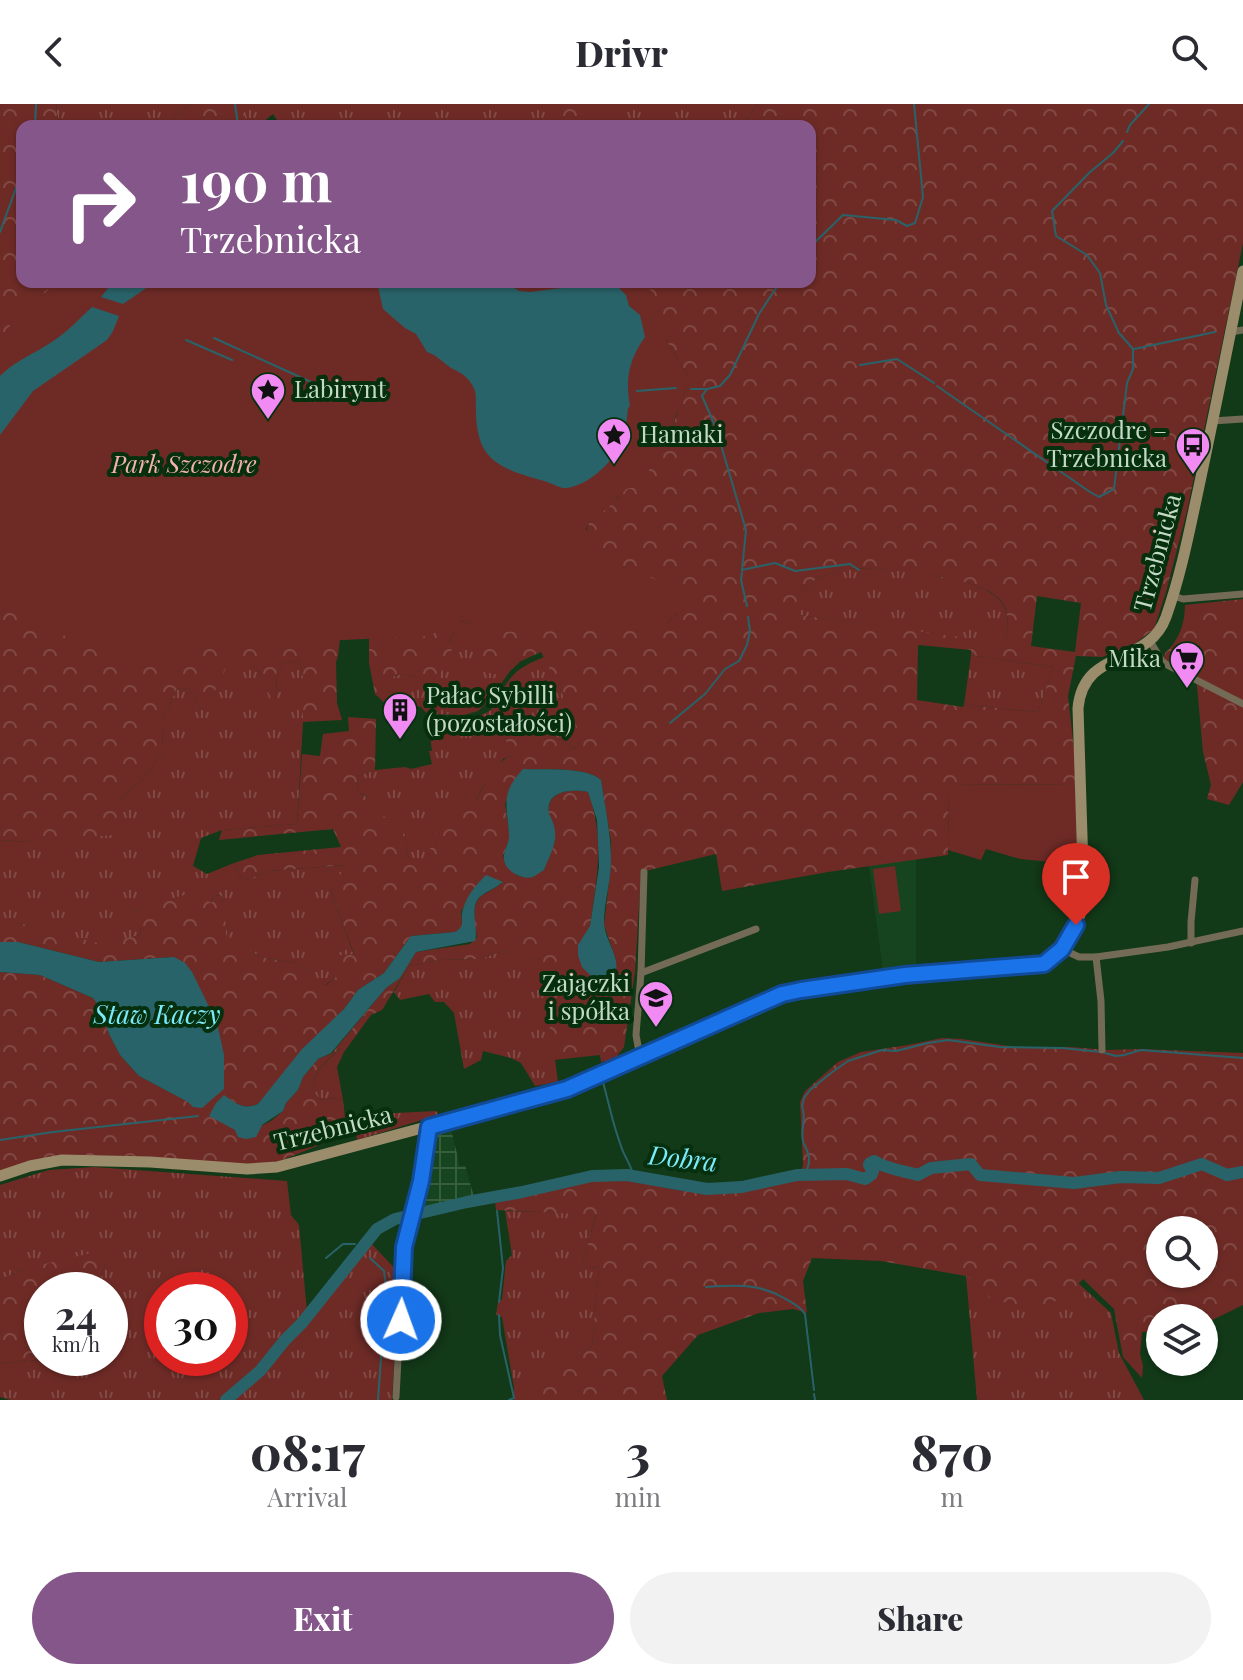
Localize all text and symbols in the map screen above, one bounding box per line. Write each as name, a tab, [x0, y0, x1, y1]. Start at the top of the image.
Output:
text: Drivr	[575, 28, 668, 76]
icon: back	[32, 30, 76, 74]
icon: search	[1167, 30, 1211, 74]
text: 190 m	[180, 142, 332, 217]
icon: right	[48, 152, 152, 256]
text: Trzebnicka	[180, 214, 361, 262]
place icon: Labirynt	[249, 371, 287, 421]
place label: Labirynt	[294, 372, 387, 404]
place label: Szczodre – Trzebnicka	[1046, 413, 1167, 473]
place icon: Hamaki	[595, 416, 633, 466]
place label: Hamaki	[640, 417, 724, 449]
bus stop icon: Szczodre – Trzebnicka	[1174, 426, 1212, 476]
park label: Park Szczodre	[111, 447, 256, 479]
street label: Trzebnicka	[1125, 490, 1187, 615]
supermarket icon: Mika	[1168, 640, 1206, 690]
place label: Mika	[1108, 641, 1161, 673]
place label: Pałac Sybilli (pozostałości)	[426, 678, 572, 738]
building icon: Pałac Sybilli (pozostałości)	[381, 691, 419, 741]
pin	[1042, 843, 1110, 925]
icon: arrive	[1054, 855, 1098, 899]
place label: Zajączki i spółka	[542, 966, 630, 1026]
school or university icon: Zajączki i spółka	[637, 979, 675, 1029]
water label: Staw Kaczy	[92, 996, 221, 1031]
street label: Trzebnicka	[270, 1097, 395, 1157]
water label: Dobra	[646, 1136, 719, 1179]
map controls	[1146, 1216, 1218, 1376]
button: search	[1146, 1216, 1218, 1288]
speed limit sign: 30	[144, 1272, 248, 1376]
position arrow	[359, 1278, 443, 1362]
text: 24	[55, 1287, 97, 1340]
button: layers	[1146, 1304, 1218, 1376]
text: km/h	[52, 1330, 100, 1357]
text: 08:17	[250, 1419, 365, 1483]
text: 3	[626, 1419, 650, 1483]
text: 870	[911, 1419, 993, 1483]
text: Arrival	[267, 1479, 347, 1514]
text: min	[615, 1479, 661, 1514]
text: m	[940, 1479, 964, 1514]
button: Exit	[32, 1572, 614, 1664]
button: Share	[630, 1572, 1211, 1664]

